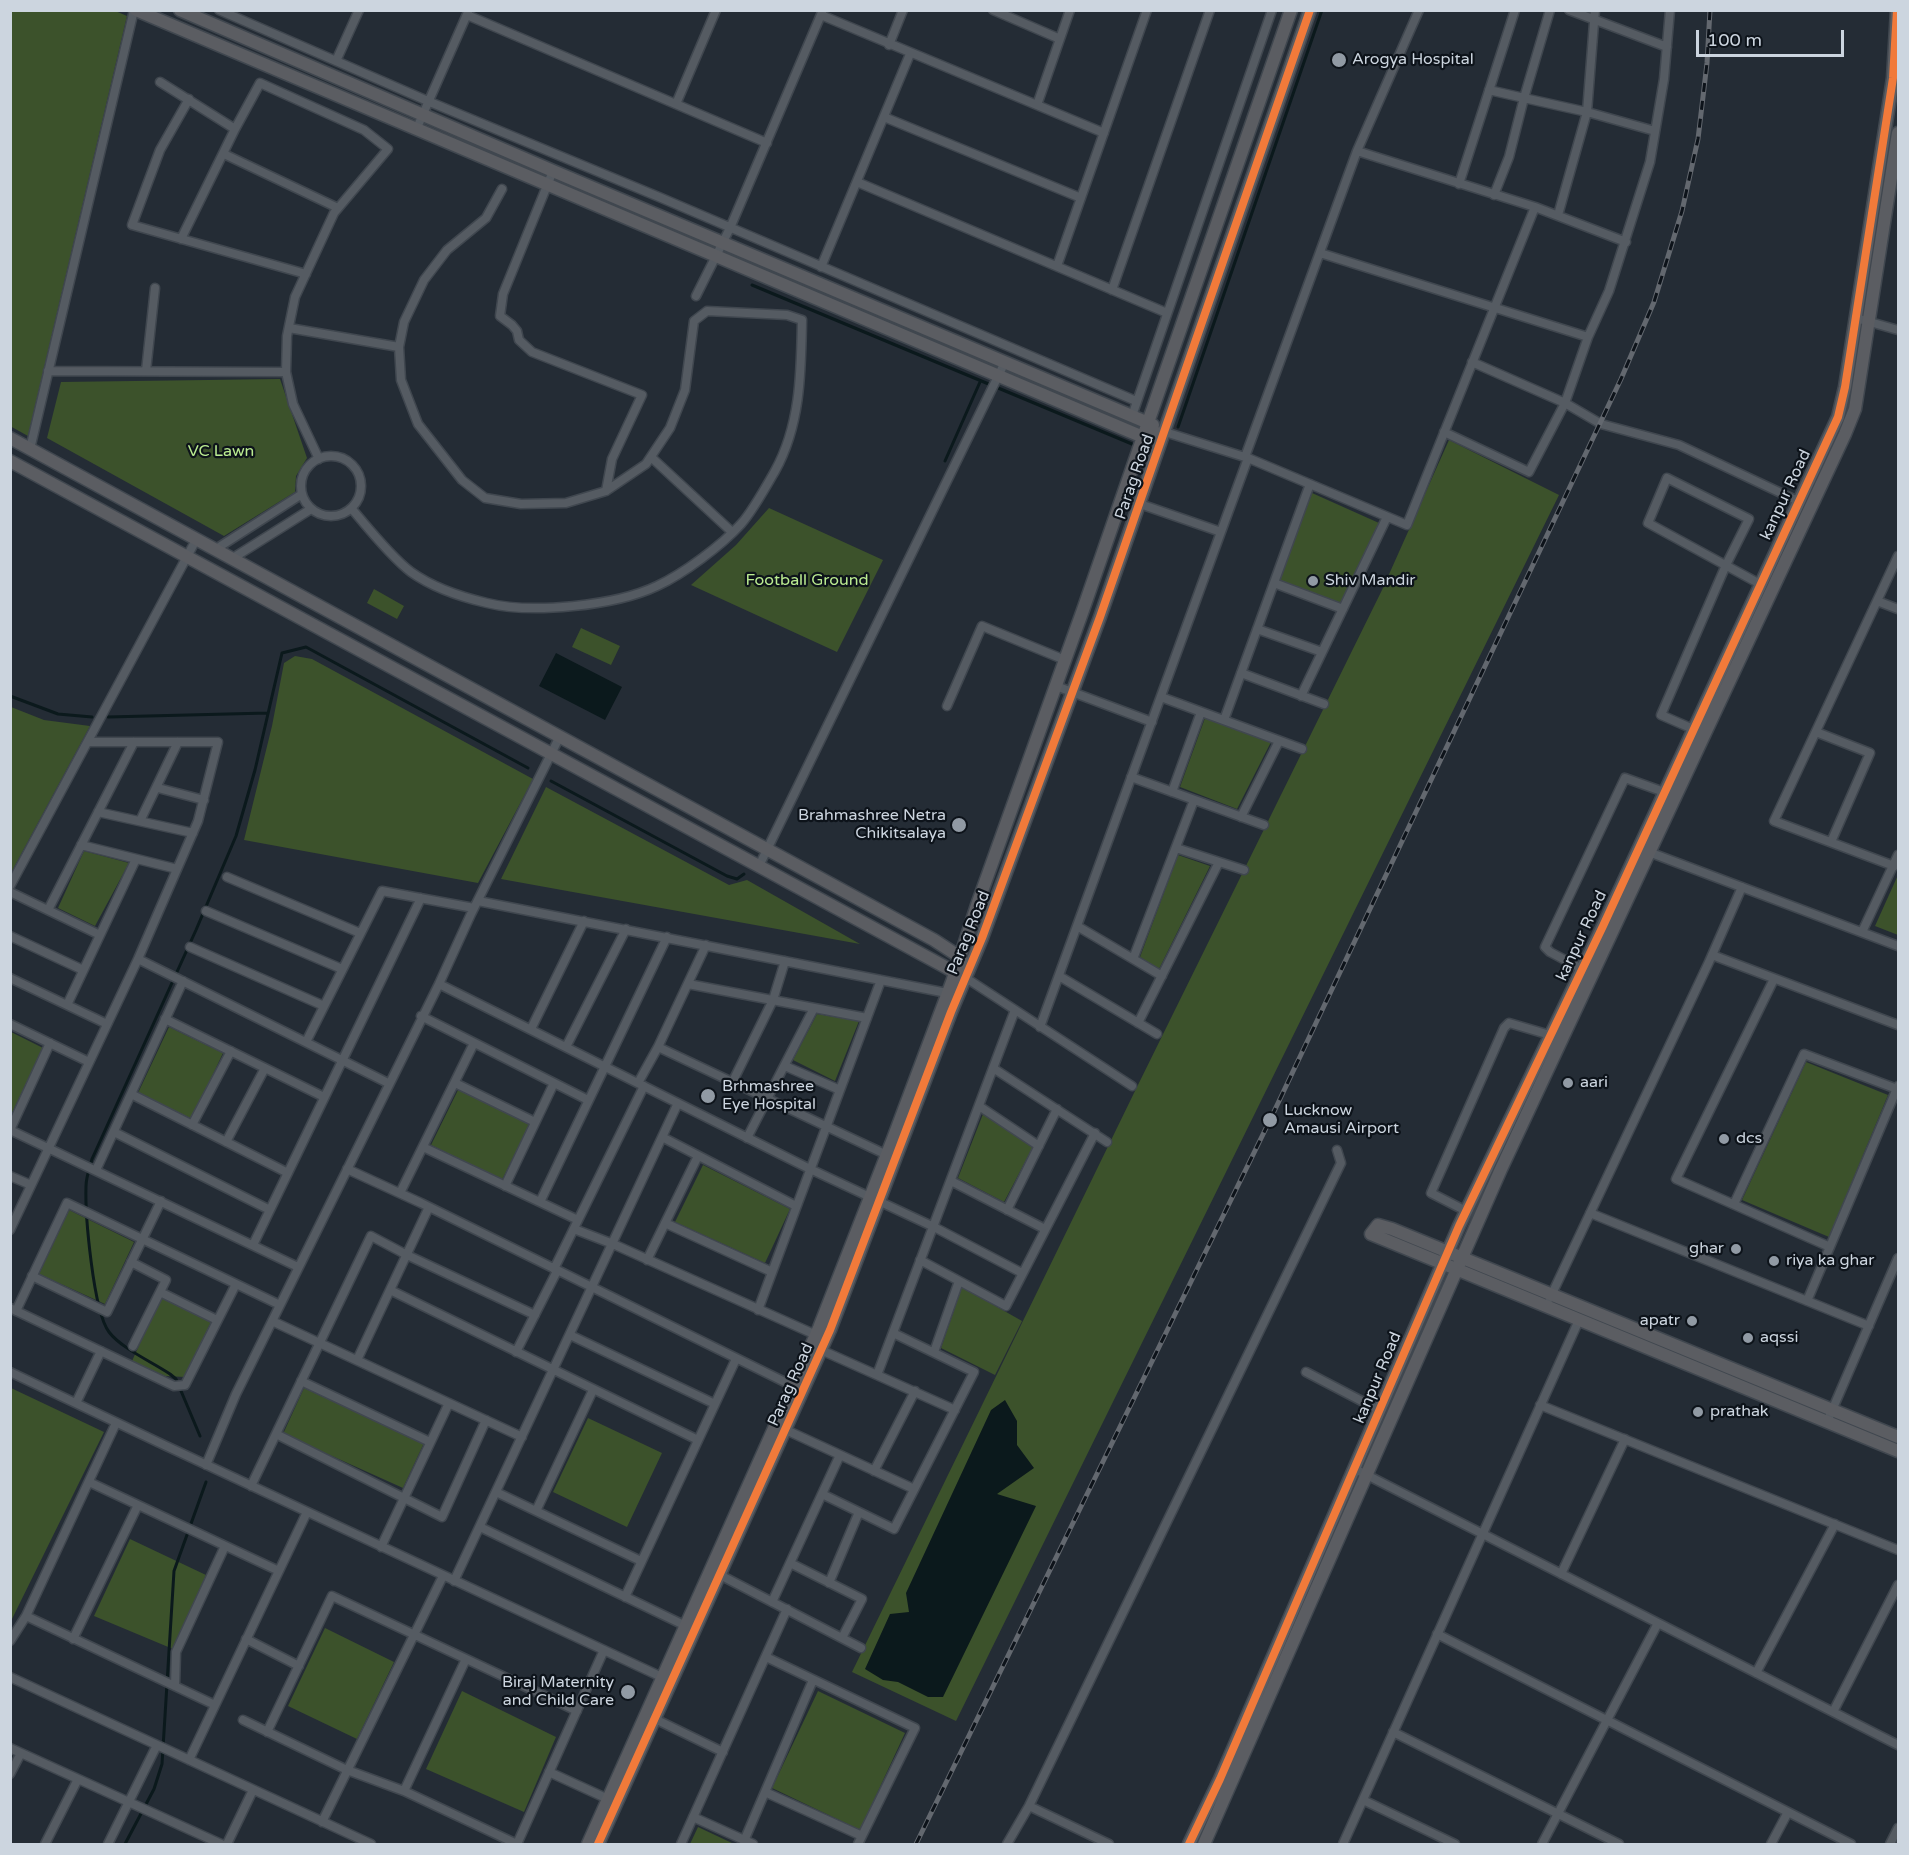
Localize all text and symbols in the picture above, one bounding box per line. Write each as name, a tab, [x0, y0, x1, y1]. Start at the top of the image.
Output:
scale bar	[1699, 18, 1848, 56]
text: 100 m	[1707, 29, 1762, 51]
place label: Arogya Hospital	[1352, 50, 1474, 70]
marker: Arogya Hospital	[1330, 51, 1348, 69]
street label: Parag Road	[1111, 432, 1159, 522]
park label: VC Lawn	[188, 442, 254, 462]
street label: kanpur Road	[1757, 447, 1815, 543]
park label: Football Ground	[745, 571, 869, 591]
place label: Shiv Mandir	[1325, 571, 1415, 591]
marker: Shiv Mandir	[1306, 574, 1320, 588]
place label: Brahmashree Netra Chikitsalaya	[798, 806, 946, 844]
marker: Brahmashree Netra Chikitsalaya	[950, 816, 968, 834]
street label: Parag Road	[943, 888, 995, 978]
street label: kanpur Road	[1553, 888, 1611, 984]
place label: aari	[1580, 1073, 1608, 1093]
marker: aari	[1561, 1076, 1575, 1090]
place label: Brhmashree Eye Hospital	[722, 1077, 816, 1115]
marker: Brhmashree Eye Hospital	[699, 1087, 717, 1105]
place label: Lucknow Amausi Airport	[1284, 1101, 1399, 1139]
marker: Lucknow Amausi Airport	[1261, 1111, 1279, 1129]
place label: dcs	[1736, 1129, 1762, 1149]
marker: dcs	[1717, 1132, 1731, 1146]
place label: ghar	[1689, 1239, 1724, 1259]
marker: ghar	[1729, 1242, 1743, 1256]
place label: riya ka ghar	[1786, 1251, 1874, 1271]
marker: riya ka ghar	[1767, 1254, 1781, 1268]
place label: apatr	[1640, 1311, 1680, 1331]
marker: apatr	[1685, 1314, 1699, 1328]
place label: aqssi	[1760, 1328, 1798, 1348]
street label: kanpur Road	[1350, 1329, 1406, 1427]
marker: aqssi	[1741, 1331, 1755, 1345]
street label: Parag Road	[764, 1340, 818, 1430]
place label: prathak	[1710, 1402, 1769, 1422]
marker: prathak	[1691, 1405, 1705, 1419]
place label: Biraj Maternity and Child Care	[502, 1673, 614, 1711]
marker: Biraj Maternity and Child Care	[619, 1683, 637, 1701]

